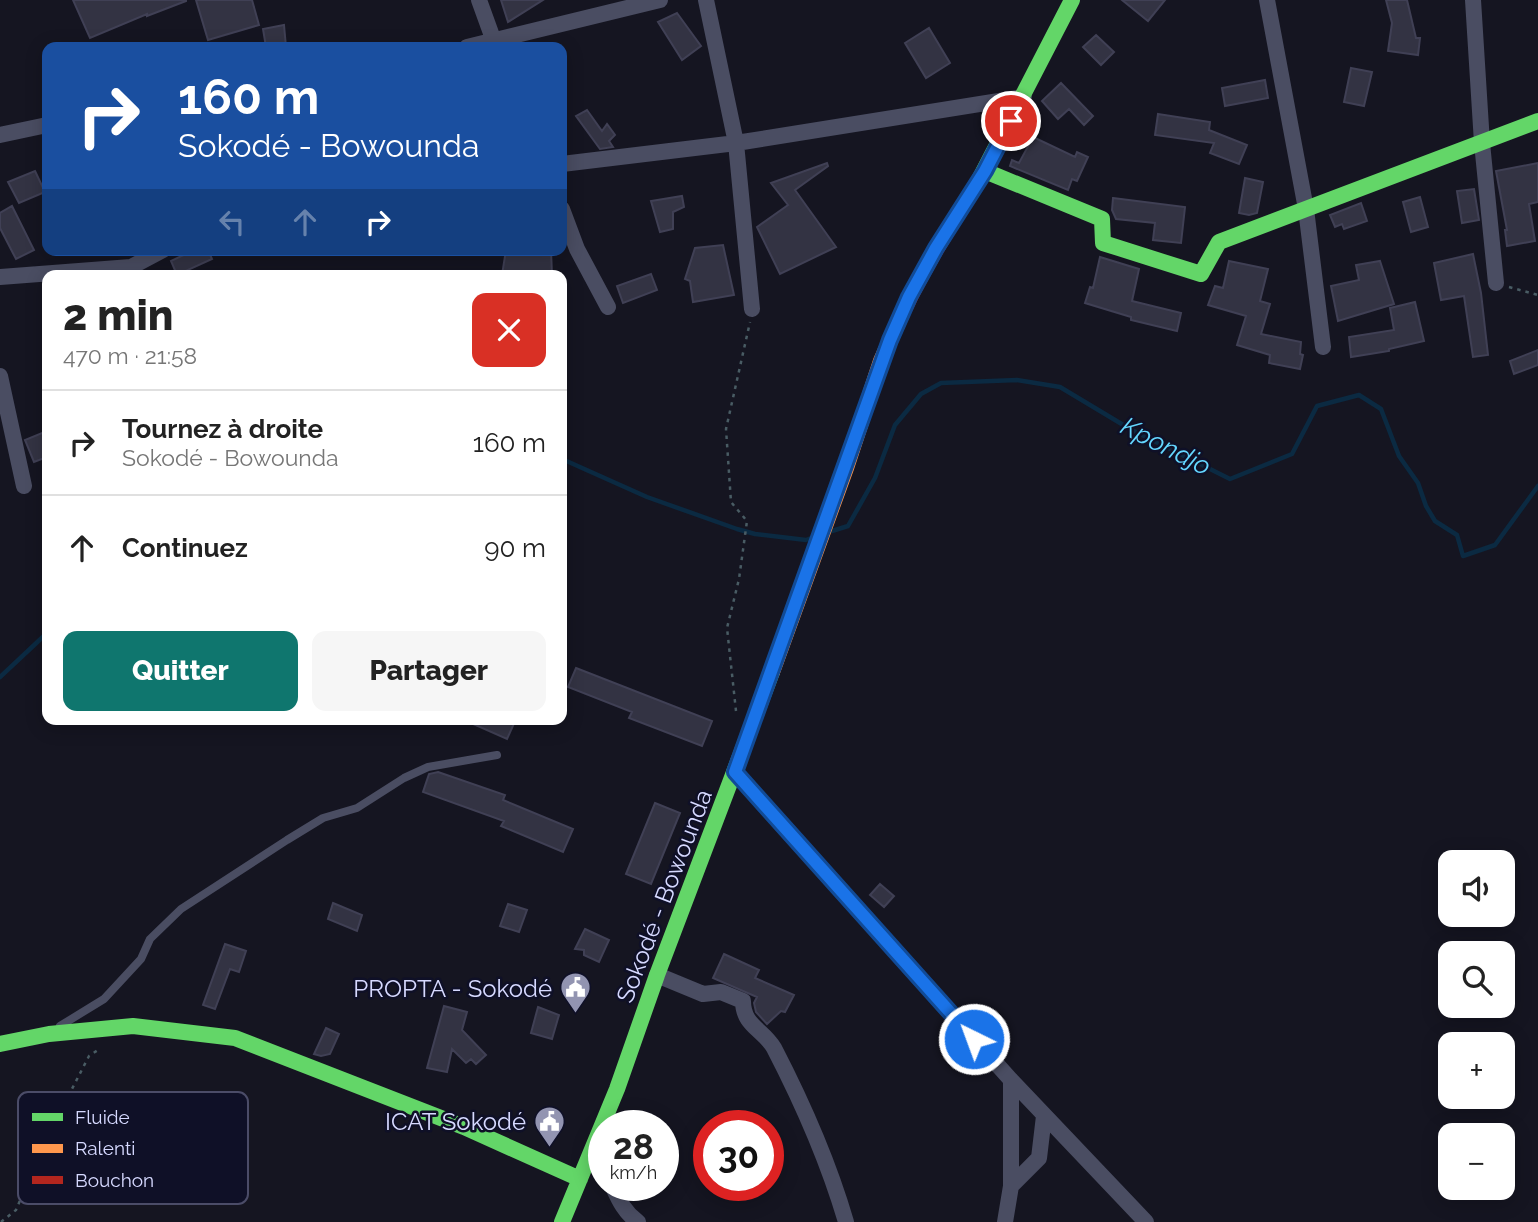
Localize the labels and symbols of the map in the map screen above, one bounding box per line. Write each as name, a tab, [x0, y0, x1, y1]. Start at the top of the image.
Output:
pin	[981, 91, 1041, 151]
water label: Kpondjo	[1116, 411, 1216, 481]
street label: Sokodé - Bowounda	[610, 785, 718, 1007]
public building icon: PROPTA - Sokodé	[558, 971, 592, 1015]
place label: PROPTA - Sokodé	[353, 974, 552, 1003]
position arrow	[937, 1002, 1011, 1076]
legend	[18, 1092, 248, 1204]
public building icon: ICAT Sokodé	[532, 1104, 566, 1148]
text: Fluide	[75, 1106, 130, 1128]
place label: ICAT Sokodé	[385, 1107, 526, 1136]
speed limit sign: 30	[693, 1110, 784, 1201]
text: Ralenti	[75, 1137, 135, 1159]
text: Bouchon	[75, 1169, 154, 1191]

